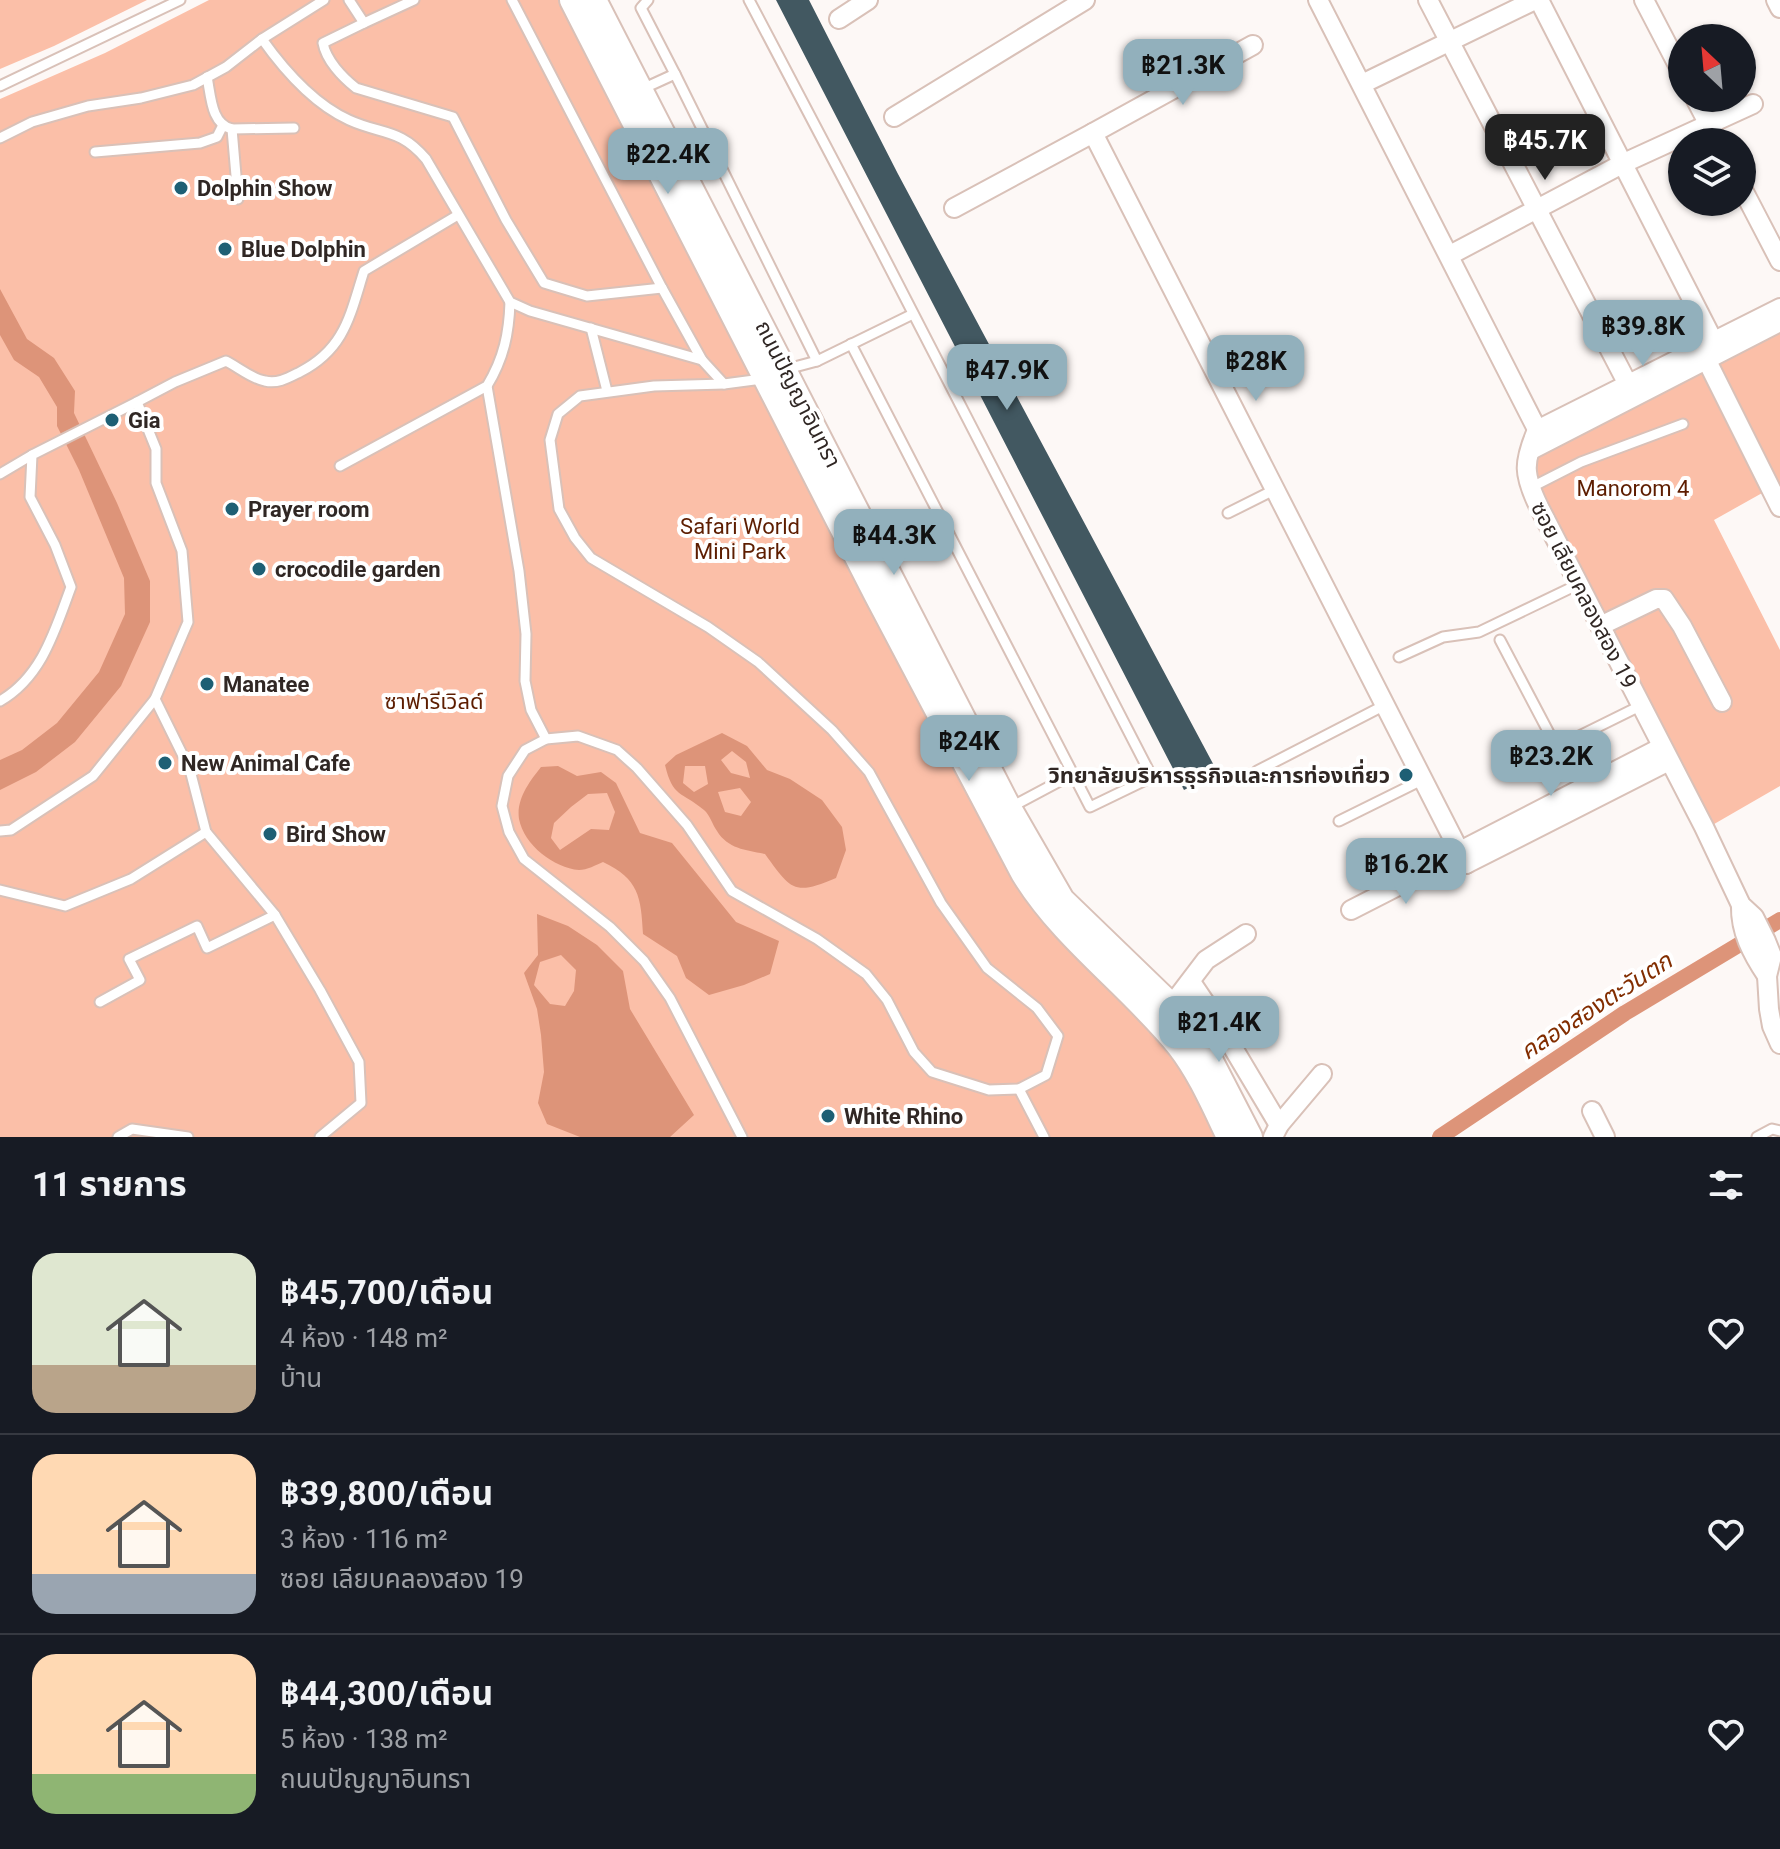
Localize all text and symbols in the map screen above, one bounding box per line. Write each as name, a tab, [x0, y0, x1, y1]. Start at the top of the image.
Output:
north arrow	[1668, 24, 1756, 112]
map controls	[1668, 24, 1756, 216]
pin: ฿21.3K	[1118, 39, 1248, 107]
text: ฿21.3K	[1141, 50, 1225, 80]
pin: ฿45.7K	[1480, 114, 1610, 182]
text: ฿45.7K	[1503, 125, 1587, 155]
pin: ฿22.4K	[603, 128, 733, 196]
button: layers	[1668, 128, 1756, 216]
text: ฿22.4K	[626, 139, 710, 169]
place label: Dolphin Show	[197, 176, 332, 201]
marker: Dolphin Show	[172, 179, 190, 197]
place label: Blue Dolphin	[241, 237, 366, 262]
marker: Blue Dolphin	[216, 240, 234, 258]
pin: ฿39.8K	[1578, 300, 1708, 368]
text: ฿39.8K	[1601, 311, 1685, 341]
street label: ถนนปัญญาอินทรา	[750, 316, 846, 472]
pin: ฿28K	[1209, 335, 1303, 403]
pin: ฿47.9K	[942, 344, 1072, 412]
text: ฿28K	[1225, 346, 1287, 376]
text: ฿47.9K	[965, 355, 1049, 385]
place label: Gia	[128, 408, 161, 433]
marker: Gia	[103, 411, 121, 429]
park label: Manorom 4	[1577, 476, 1689, 501]
place label: Prayer room	[248, 497, 369, 522]
street label: ซอย เลียบคลองสอง 19	[1526, 497, 1642, 693]
marker: Prayer room	[223, 500, 241, 518]
pin: ฿44.3K	[829, 509, 959, 577]
park label: Safari World Mini Park	[680, 514, 800, 564]
text: ฿44.3K	[852, 520, 936, 550]
place label: crocodile garden	[275, 557, 441, 582]
marker: crocodile garden	[250, 560, 268, 578]
place label: Manatee	[223, 672, 309, 697]
marker: Manatee	[198, 675, 216, 693]
park label: ซาฟารีเวิลด์	[384, 689, 484, 714]
pin: ฿24K	[922, 715, 1016, 783]
text: ฿24K	[938, 726, 1000, 756]
pin: ฿23.2K	[1486, 730, 1616, 798]
text: ฿23.2K	[1509, 741, 1593, 771]
place label: New Animal Cafe	[181, 751, 351, 776]
marker: New Animal Cafe	[156, 754, 174, 772]
place label: วิทยาลัยบริหารธุรกิจและการท่องเที่ยว	[1048, 759, 1390, 789]
marker: วิทยาลัยบริหารธุรกิจและการท่องเที่ยว	[1397, 766, 1415, 784]
place label: Bird Show	[286, 822, 386, 847]
marker: Bird Show	[261, 825, 279, 843]
pin: ฿16.2K	[1341, 838, 1471, 906]
text: ฿16.2K	[1364, 849, 1448, 879]
water label: คลองสองตะวันตก	[1515, 946, 1678, 1065]
pin: ฿21.4K	[1154, 996, 1284, 1064]
text: ฿21.4K	[1177, 1007, 1261, 1037]
place label: White Rhino	[844, 1104, 963, 1129]
marker: White Rhino	[819, 1107, 837, 1125]
icon: filters	[1704, 1163, 1748, 1207]
text: 11 รายการ	[32, 1164, 187, 1204]
text: ฿45,700/เดือน	[280, 1272, 493, 1312]
icon: home	[96, 1285, 192, 1381]
icon: heart	[1704, 1311, 1748, 1355]
text: 4 ห้อง · 148 m²	[280, 1323, 448, 1353]
text: บ้าน	[280, 1363, 322, 1393]
text: ฿39,800/เดือน	[280, 1473, 493, 1513]
icon: home	[96, 1486, 192, 1582]
icon: heart	[1704, 1512, 1748, 1556]
text: 3 ห้อง · 116 m²	[280, 1524, 448, 1554]
text: ซอย เลียบคลองสอง 19	[280, 1564, 524, 1594]
text: ฿44,300/เดือน	[280, 1673, 493, 1713]
icon: home	[96, 1686, 192, 1782]
icon: heart	[1704, 1712, 1748, 1756]
text: 5 ห้อง · 138 m²	[280, 1724, 448, 1754]
text: ถนนปัญญาอินทรา	[280, 1764, 471, 1794]

